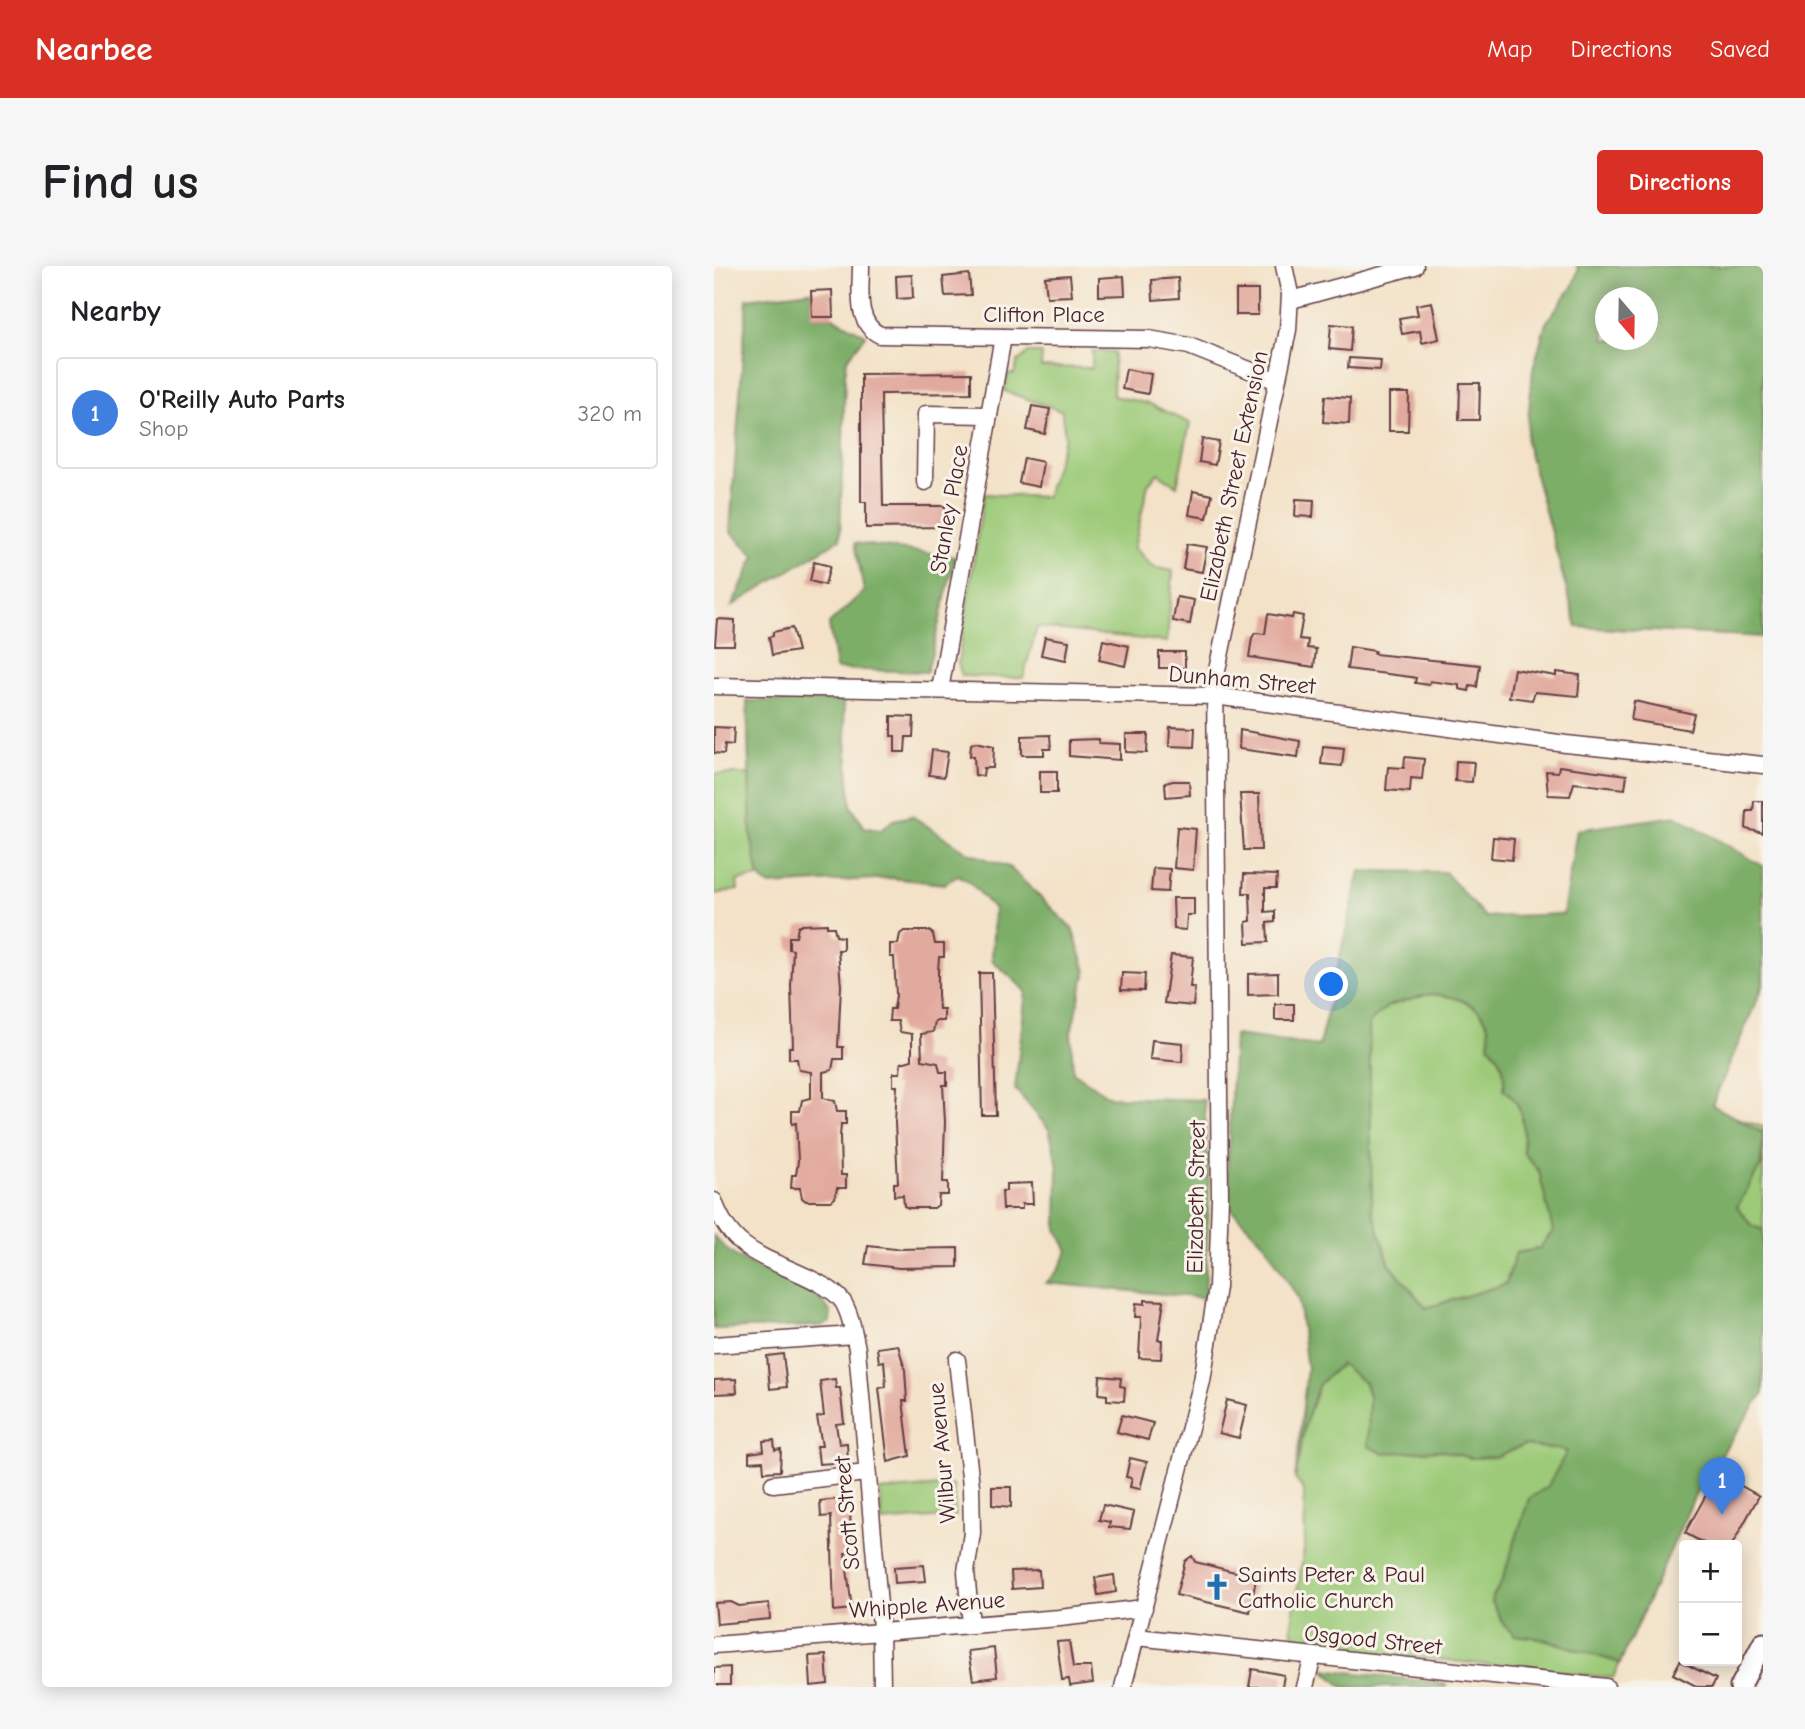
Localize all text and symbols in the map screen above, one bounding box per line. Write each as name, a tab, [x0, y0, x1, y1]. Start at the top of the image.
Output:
text: Nearbee	[35, 30, 153, 68]
text: Map	[1487, 35, 1533, 63]
text: Directions	[1571, 35, 1672, 63]
text: Saved	[1710, 35, 1770, 63]
button: Directions	[1597, 150, 1763, 214]
text: Find us	[42, 154, 198, 210]
north arrow	[1595, 287, 1658, 350]
text: Nearby	[70, 294, 161, 329]
street label: Clifton Place	[983, 301, 1105, 328]
street label: Elizabeth Street Extension	[1194, 348, 1274, 604]
text: O'Reilly Auto Parts	[139, 385, 345, 415]
text: 1	[90, 400, 100, 427]
text: 320 m	[578, 400, 642, 427]
text: Shop	[139, 415, 188, 442]
street label: Stanley Place	[924, 443, 974, 575]
street label: Dunham Street	[1167, 660, 1318, 700]
your location	[1314, 967, 1348, 1001]
street label: Elizabeth Street	[1181, 1119, 1211, 1274]
street label: Wilbur Avenue	[922, 1382, 962, 1524]
street label: Scott Street	[828, 1454, 865, 1571]
pin: 1	[1699, 1457, 1745, 1515]
map controls	[1679, 1540, 1742, 1666]
button: +	[1679, 1540, 1742, 1603]
place label: Saints Peter & Paul Catholic Church	[1238, 1561, 1425, 1614]
church icon: Saints Peter & Paul Catholic Church	[1202, 1572, 1232, 1602]
street label: Whipple Avenue	[848, 1586, 1006, 1624]
button: −	[1679, 1603, 1742, 1666]
street label: Osgood Street	[1303, 1619, 1445, 1661]

